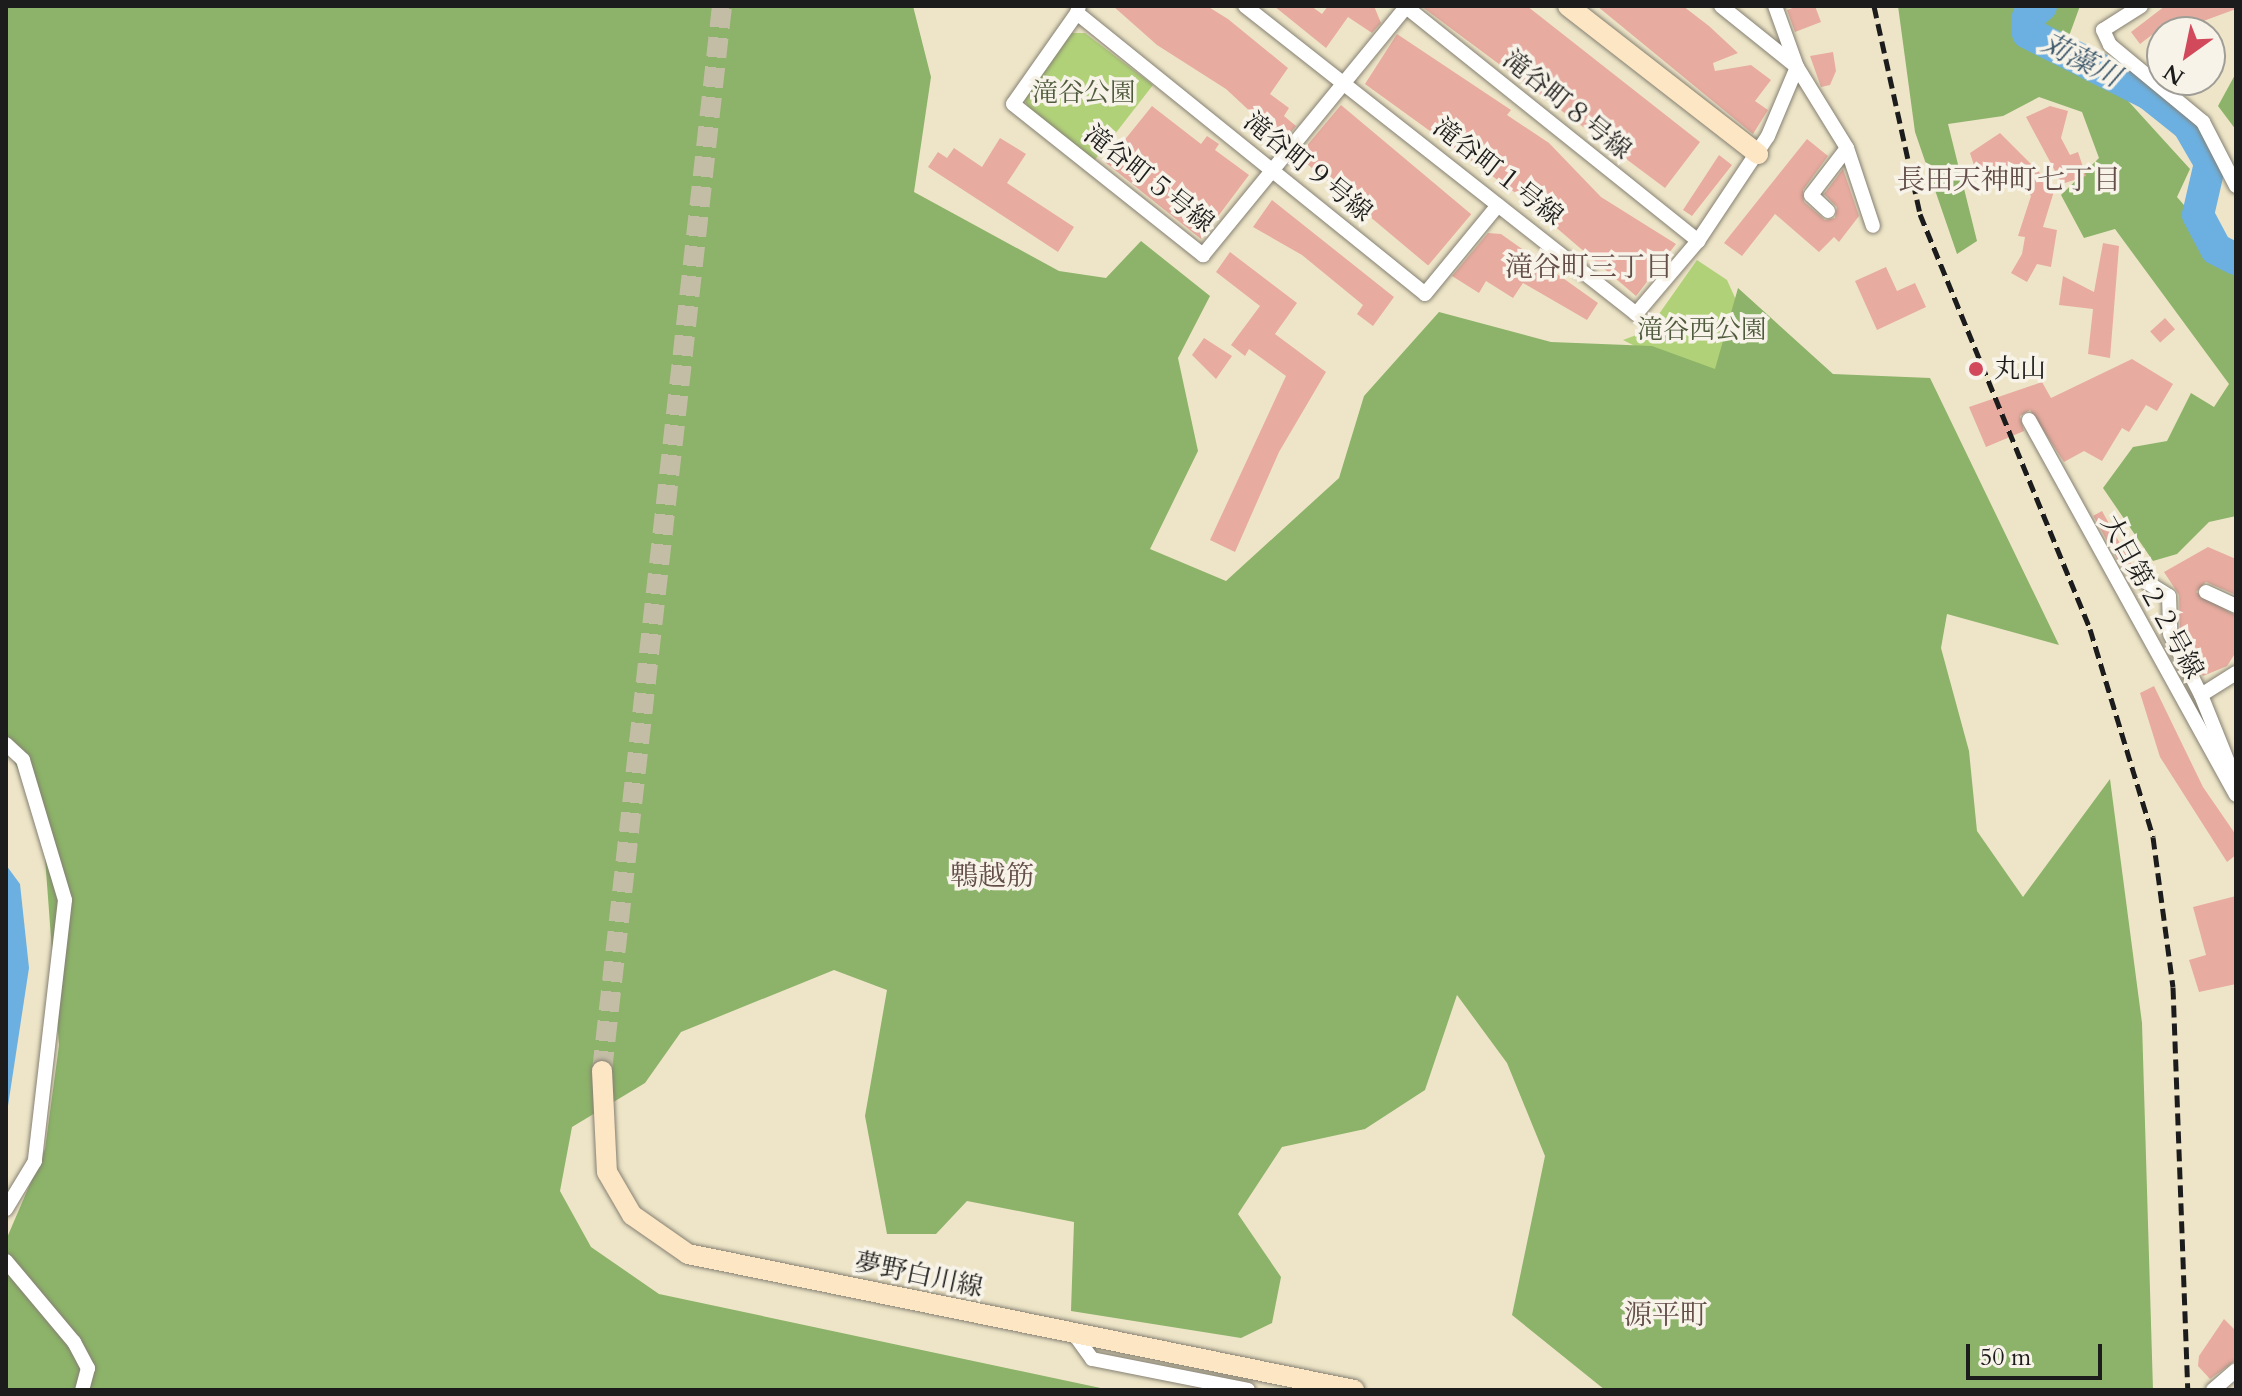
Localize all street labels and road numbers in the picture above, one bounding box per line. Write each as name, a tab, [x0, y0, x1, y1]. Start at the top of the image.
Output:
street label: 滝谷町８号線	[1497, 44, 1637, 166]
street label: 滝谷町９号線	[1238, 106, 1378, 228]
street label: 滝谷町１号線	[1427, 112, 1569, 232]
street label: 滝谷町５号線	[1078, 119, 1220, 239]
street label: 大日第２２号線	[2094, 510, 2210, 684]
street label: 夢野白川線	[852, 1246, 986, 1304]

